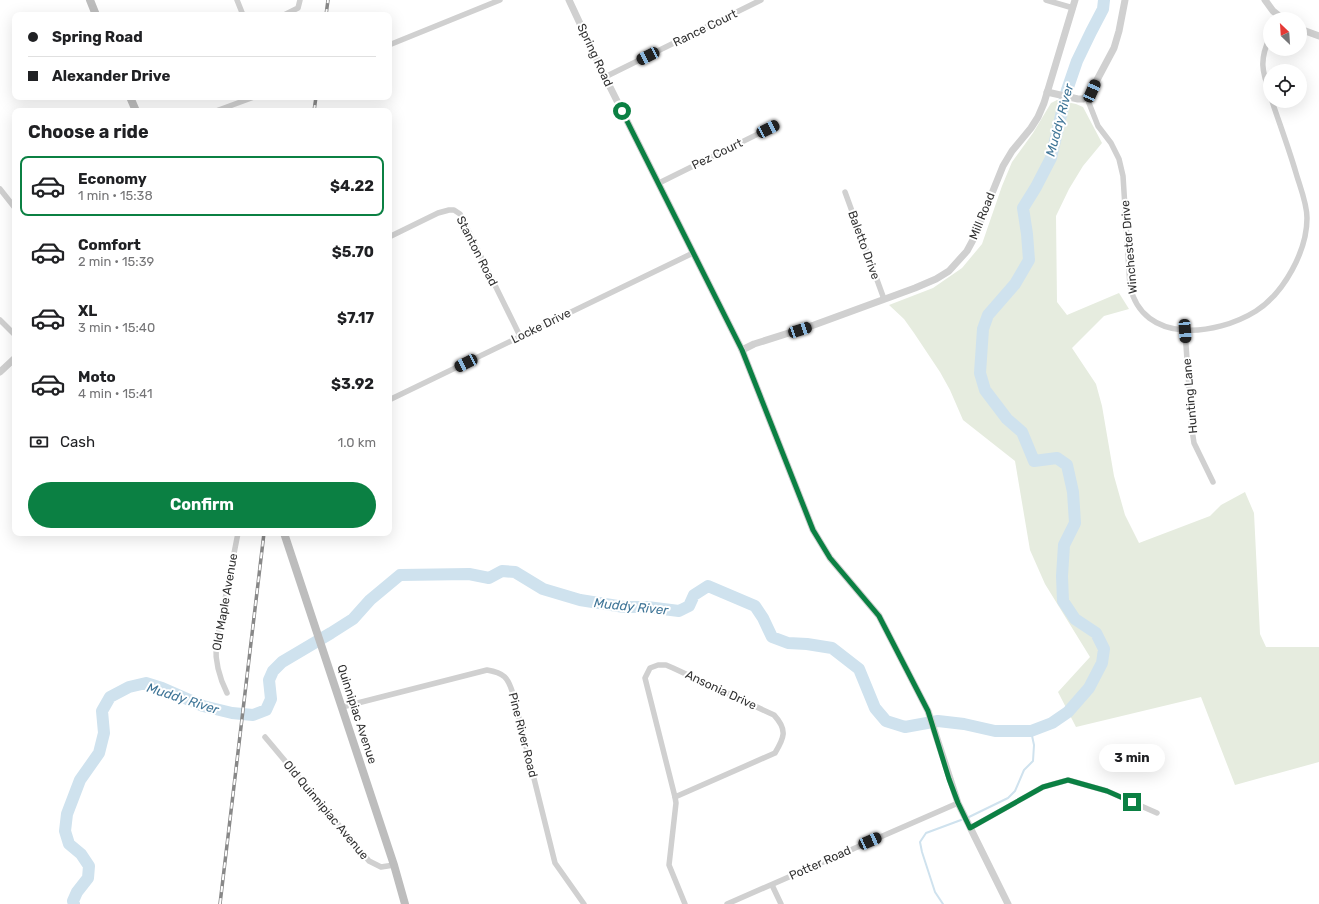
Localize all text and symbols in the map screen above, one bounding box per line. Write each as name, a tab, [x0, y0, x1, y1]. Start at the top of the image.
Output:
street label: Rance Court	[671, 6, 740, 50]
north arrow	[1263, 12, 1307, 56]
map controls	[1263, 12, 1307, 108]
street label: Spring Road	[574, 21, 616, 89]
text: Spring Road	[52, 28, 143, 46]
car	[635, 45, 661, 67]
button: locate	[1263, 64, 1307, 108]
text: Alexander Drive	[52, 67, 170, 85]
car	[1082, 78, 1102, 104]
water label: Muddy River	[1043, 81, 1077, 158]
route start	[613, 102, 631, 120]
car	[755, 118, 781, 140]
text: Choose a ride	[28, 121, 149, 143]
street label: Pez Court	[689, 136, 745, 172]
icon: car	[30, 168, 66, 204]
text: Economy	[78, 170, 147, 188]
text: $4.22	[330, 177, 374, 195]
text: 1 min · 15:38	[78, 188, 153, 203]
street label: Mill Road	[966, 190, 998, 242]
street label: Winchester Drive	[1118, 199, 1140, 294]
street label: Baletto Drive	[845, 209, 883, 282]
street label: Stanton Road	[453, 214, 501, 288]
icon: car	[30, 234, 66, 270]
text: Comfort	[78, 236, 141, 254]
text: $5.70	[332, 243, 374, 261]
text: 2 min · 15:39	[78, 254, 154, 269]
icon: car	[30, 300, 66, 336]
text: XL	[78, 302, 97, 320]
street label: Locke Drive	[509, 305, 573, 346]
text: $7.17	[337, 309, 374, 327]
car	[1178, 319, 1192, 343]
text: 3 min · 15:40	[78, 320, 155, 335]
car	[787, 321, 813, 339]
car	[453, 352, 479, 374]
street label: Hunting Lane	[1180, 358, 1200, 434]
icon: car	[30, 366, 66, 402]
text: Moto	[78, 368, 116, 386]
text: $3.92	[331, 375, 374, 393]
text: 4 min · 15:41	[78, 386, 153, 401]
icon: cash	[28, 431, 50, 453]
text: Cash	[60, 433, 95, 451]
text: 1.0 km	[338, 435, 376, 450]
button: Confirm	[28, 482, 376, 528]
street label: Old Maple Avenue	[210, 552, 241, 652]
water label: Muddy River	[593, 595, 670, 618]
street label: Quinnipiac Avenue	[334, 663, 380, 766]
street label: Ansonia Drive	[683, 667, 759, 713]
water label: Muddy River	[145, 680, 222, 717]
street label: Pine River Road	[506, 691, 540, 779]
callout: 3 min	[1099, 744, 1165, 772]
text: 3 min	[1114, 750, 1150, 765]
street label: Old Quinnipiac Avenue	[281, 758, 372, 863]
route end	[1123, 793, 1141, 811]
car	[857, 831, 883, 851]
street label: Potter Road	[787, 843, 853, 883]

